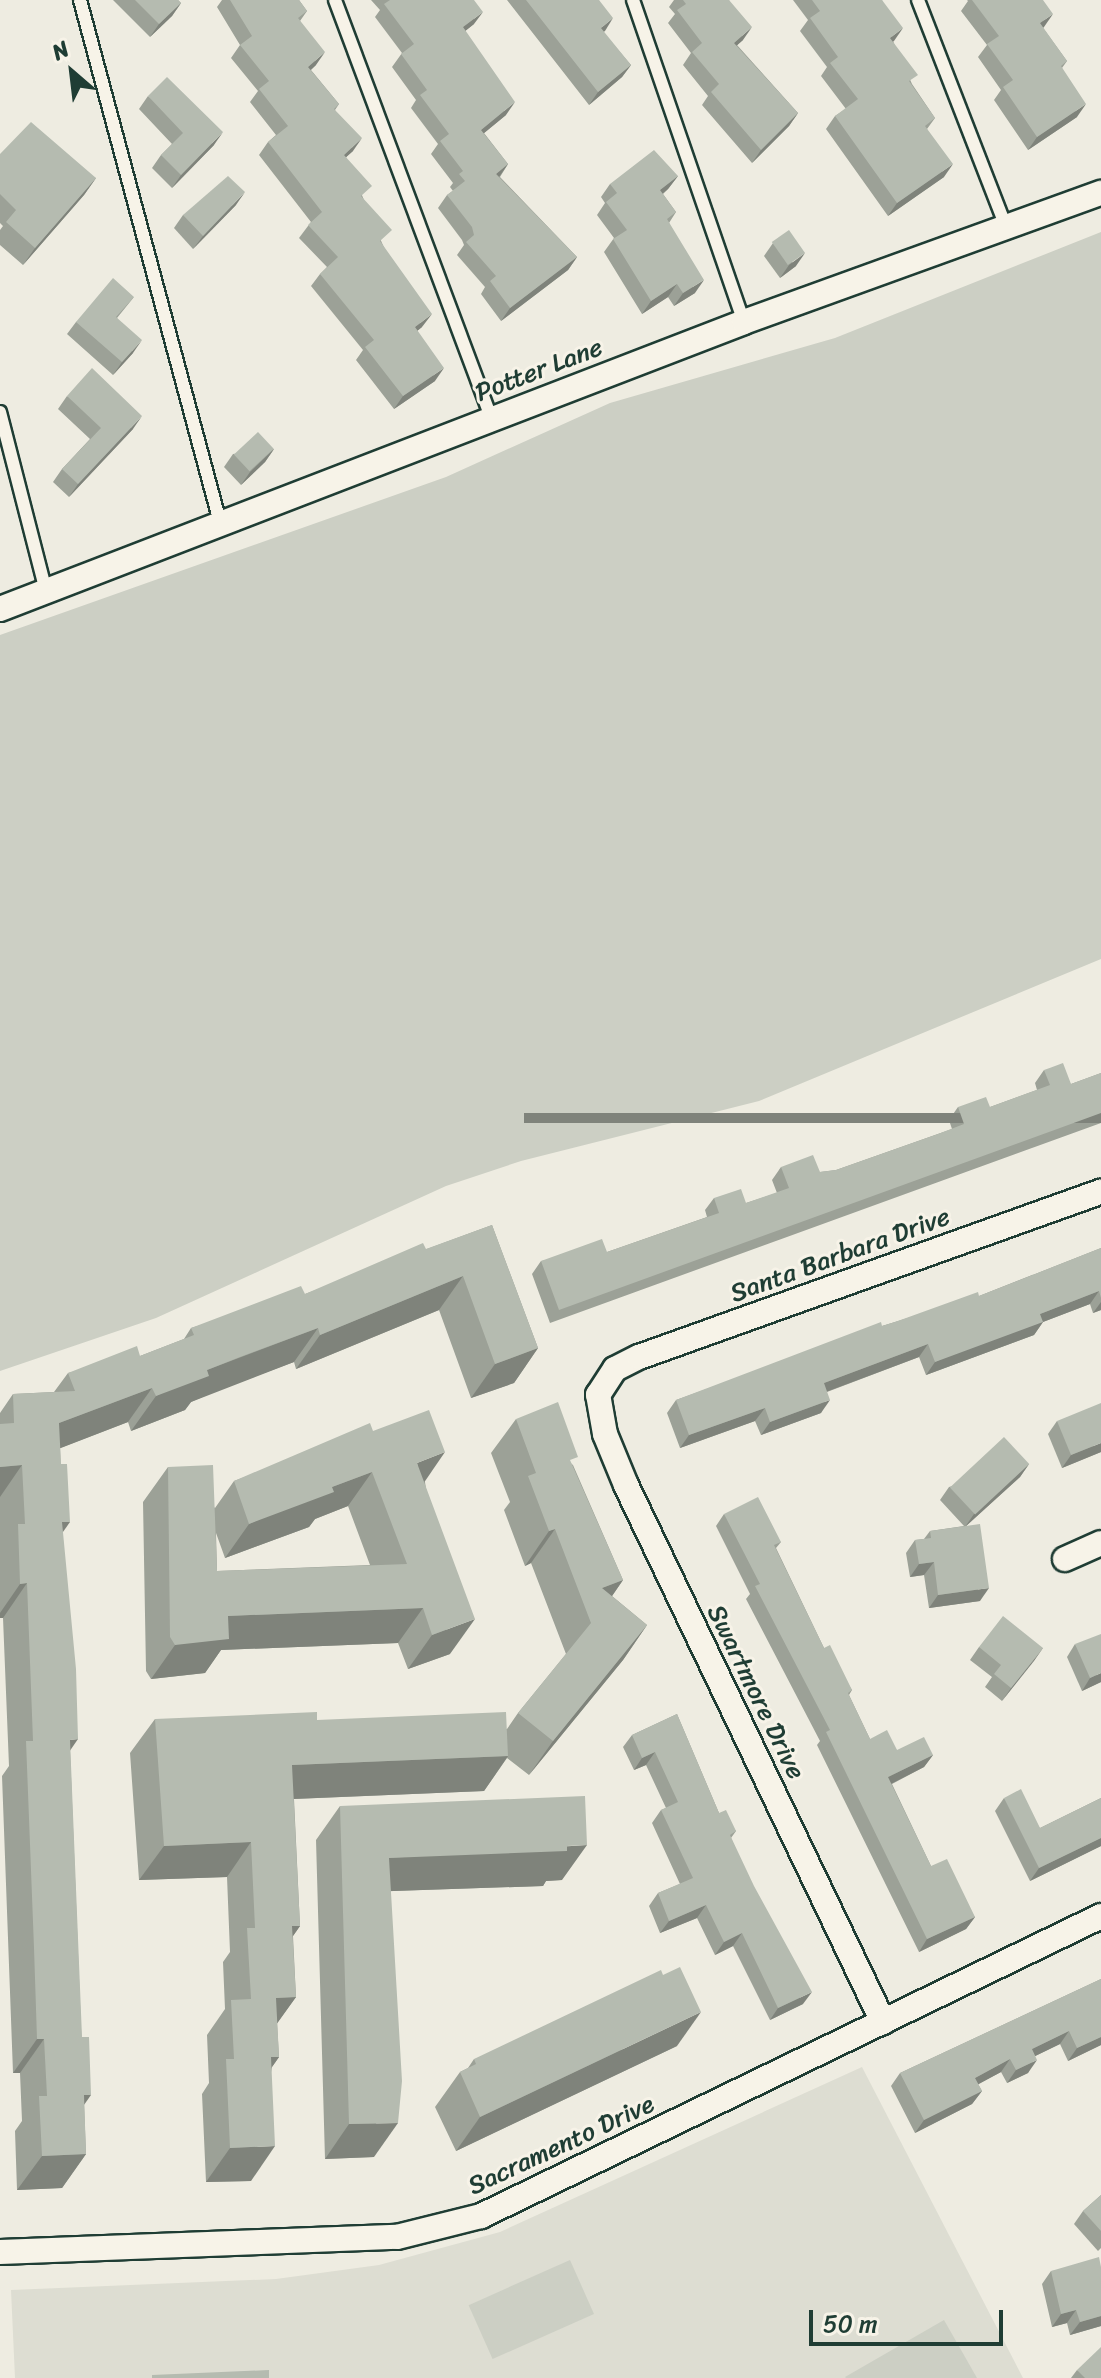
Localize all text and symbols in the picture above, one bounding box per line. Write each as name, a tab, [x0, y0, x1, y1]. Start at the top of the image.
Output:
text: N	[45, 30, 76, 71]
north arrow	[32, 32, 112, 112]
street label: Potter Lane	[471, 331, 607, 409]
street label: Santa Barbara Drive	[726, 1201, 954, 1309]
street label: Swartmore Drive	[700, 1600, 812, 1784]
street label: Sacramento Drive	[463, 2088, 659, 2202]
scale bar	[813, 2294, 1007, 2344]
text: 50 m	[823, 2303, 878, 2345]

